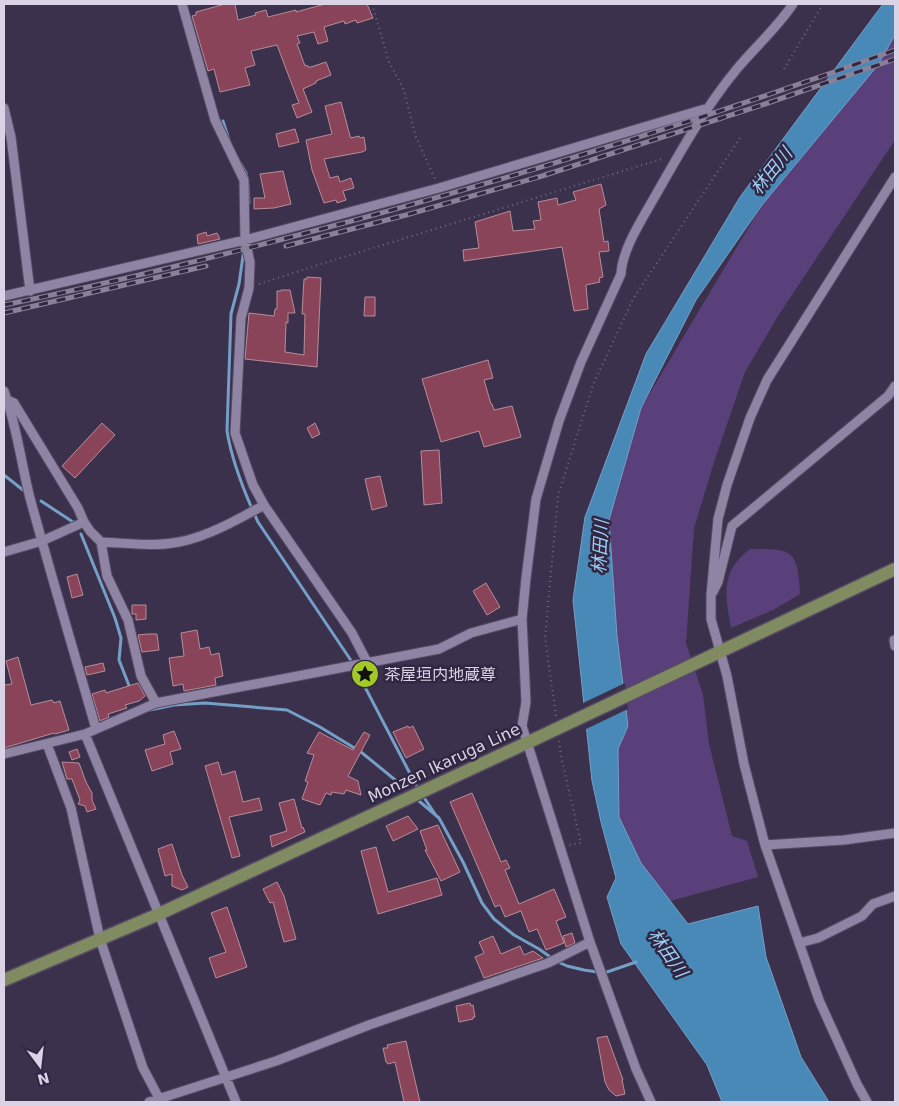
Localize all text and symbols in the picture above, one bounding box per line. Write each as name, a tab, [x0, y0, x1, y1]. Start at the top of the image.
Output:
water label: 林田川	[746, 142, 797, 199]
water label: 林田川	[588, 517, 612, 575]
place icon: 茶屋垣内地蔵尊	[350, 659, 380, 689]
place label: 茶屋垣内地蔵尊	[384, 665, 496, 684]
street label: Monzen Ikaruga Line	[365, 719, 523, 807]
water label: 林田川	[644, 925, 693, 983]
north arrow	[15, 1041, 65, 1091]
text: N	[36, 1069, 51, 1088]

